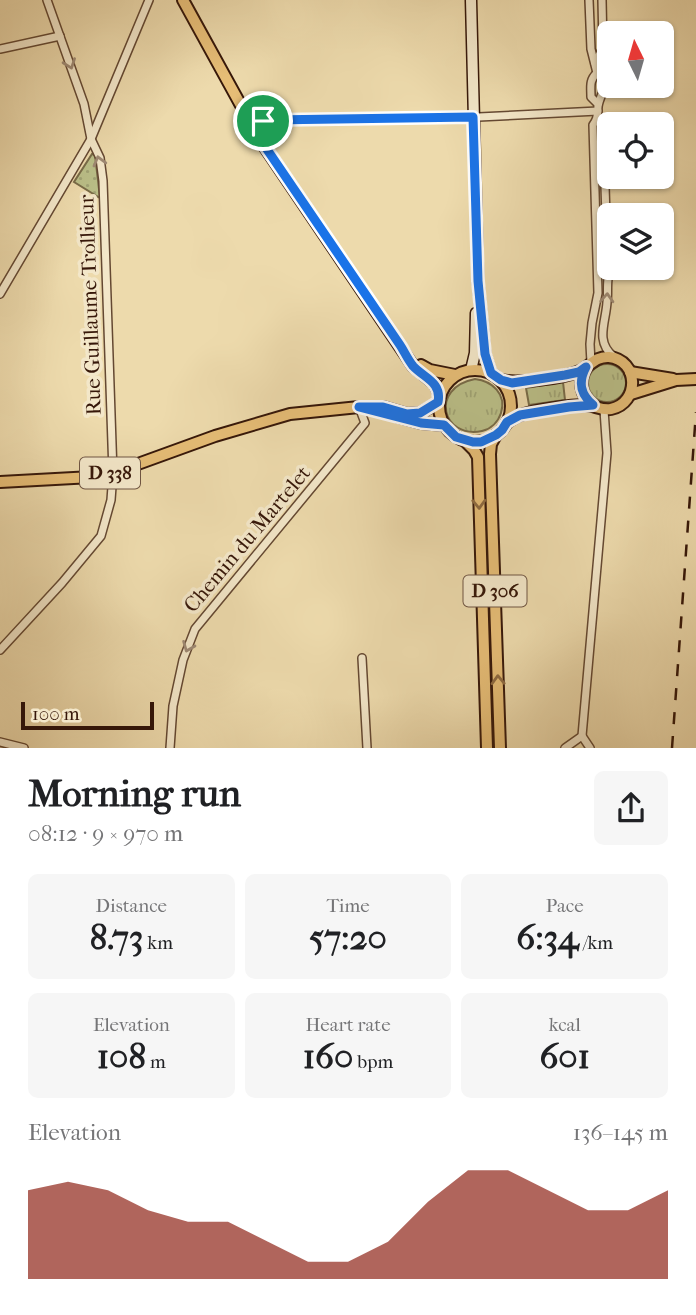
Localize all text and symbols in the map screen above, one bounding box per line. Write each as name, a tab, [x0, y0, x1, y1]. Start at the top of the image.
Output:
north arrow	[597, 21, 674, 98]
map controls	[597, 21, 674, 280]
one-way arrow	[62, 58, 76, 70]
pin	[233, 91, 293, 151]
icon: arrive	[244, 102, 282, 140]
button: locate	[597, 112, 674, 189]
one-way arrow	[93, 155, 107, 167]
street label: Rue Guillaume Trollieur	[74, 194, 106, 416]
button: layers	[597, 203, 674, 280]
one-way arrow	[599, 292, 614, 303]
road number: D 338	[80, 458, 140, 488]
street label: Chemin du Martelet	[179, 461, 316, 617]
one-way arrow	[472, 499, 487, 510]
road number: D 306	[463, 576, 526, 606]
one-way arrow	[183, 640, 197, 652]
one-way arrow	[491, 674, 506, 685]
scale bar	[21, 699, 154, 731]
text: 100 m	[32, 703, 80, 725]
text: Morning run	[28, 771, 241, 816]
button: share	[594, 771, 668, 845]
text: 08:12 · 9 × 970 m	[28, 820, 183, 847]
text: Distance	[96, 895, 167, 917]
text: Time	[326, 895, 370, 917]
text: Pace	[546, 895, 584, 917]
text: 8.73	[90, 917, 143, 958]
text: 57:20	[309, 917, 387, 958]
text: 6:34	[516, 917, 579, 958]
text: km	[143, 932, 173, 954]
text: /km	[579, 932, 613, 954]
text: Elevation	[93, 1014, 170, 1036]
text: Heart rate	[305, 1014, 391, 1036]
text: kcal	[549, 1014, 581, 1036]
text: 108	[97, 1036, 146, 1077]
text: 160	[303, 1036, 353, 1077]
text: 601	[539, 1036, 590, 1077]
text: m	[146, 1051, 166, 1073]
text: bpm	[353, 1051, 393, 1073]
text: Elevation	[28, 1119, 121, 1146]
text: 136–145 m	[573, 1119, 668, 1146]

